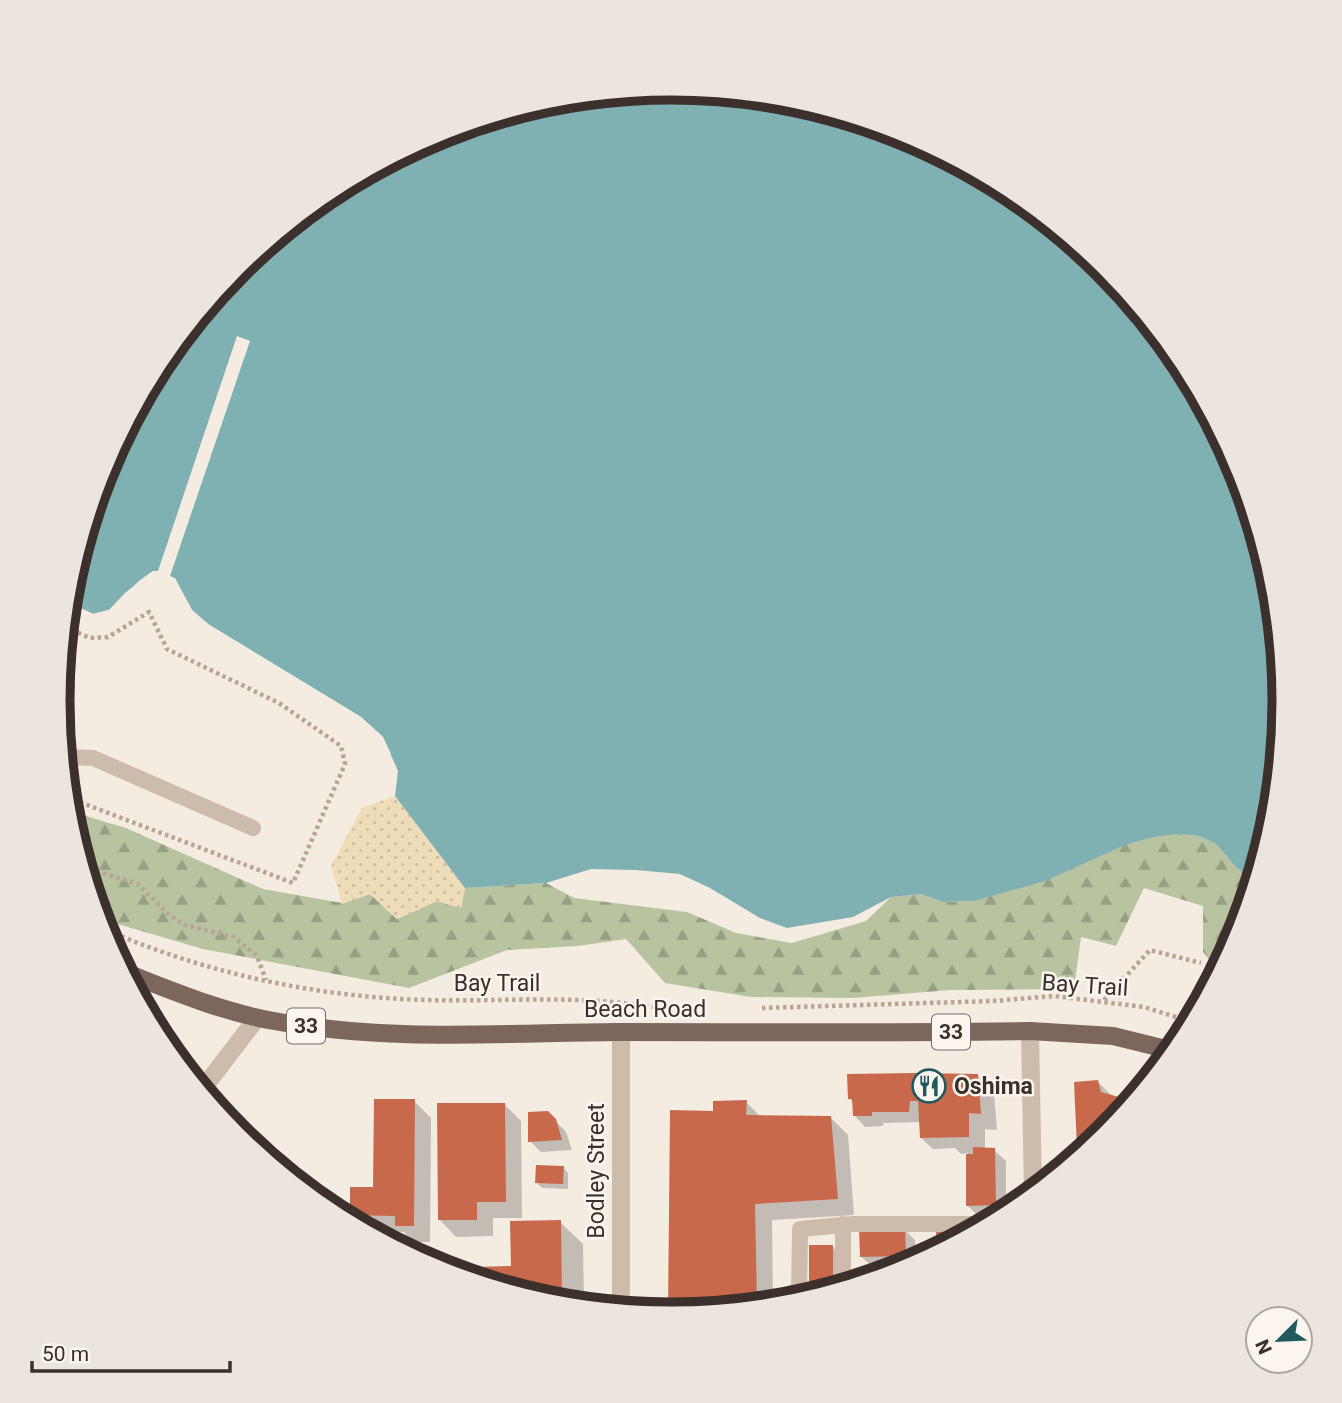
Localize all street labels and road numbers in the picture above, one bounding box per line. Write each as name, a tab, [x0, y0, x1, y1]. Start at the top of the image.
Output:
street label: Bay Trail	[1041, 969, 1129, 1002]
street label: Bay Trail	[454, 970, 540, 997]
street label: Beach Road	[584, 996, 706, 1023]
road number: 33	[287, 1009, 325, 1044]
road number: 33	[932, 1014, 970, 1050]
street label: Bodley Street	[583, 1103, 610, 1239]

